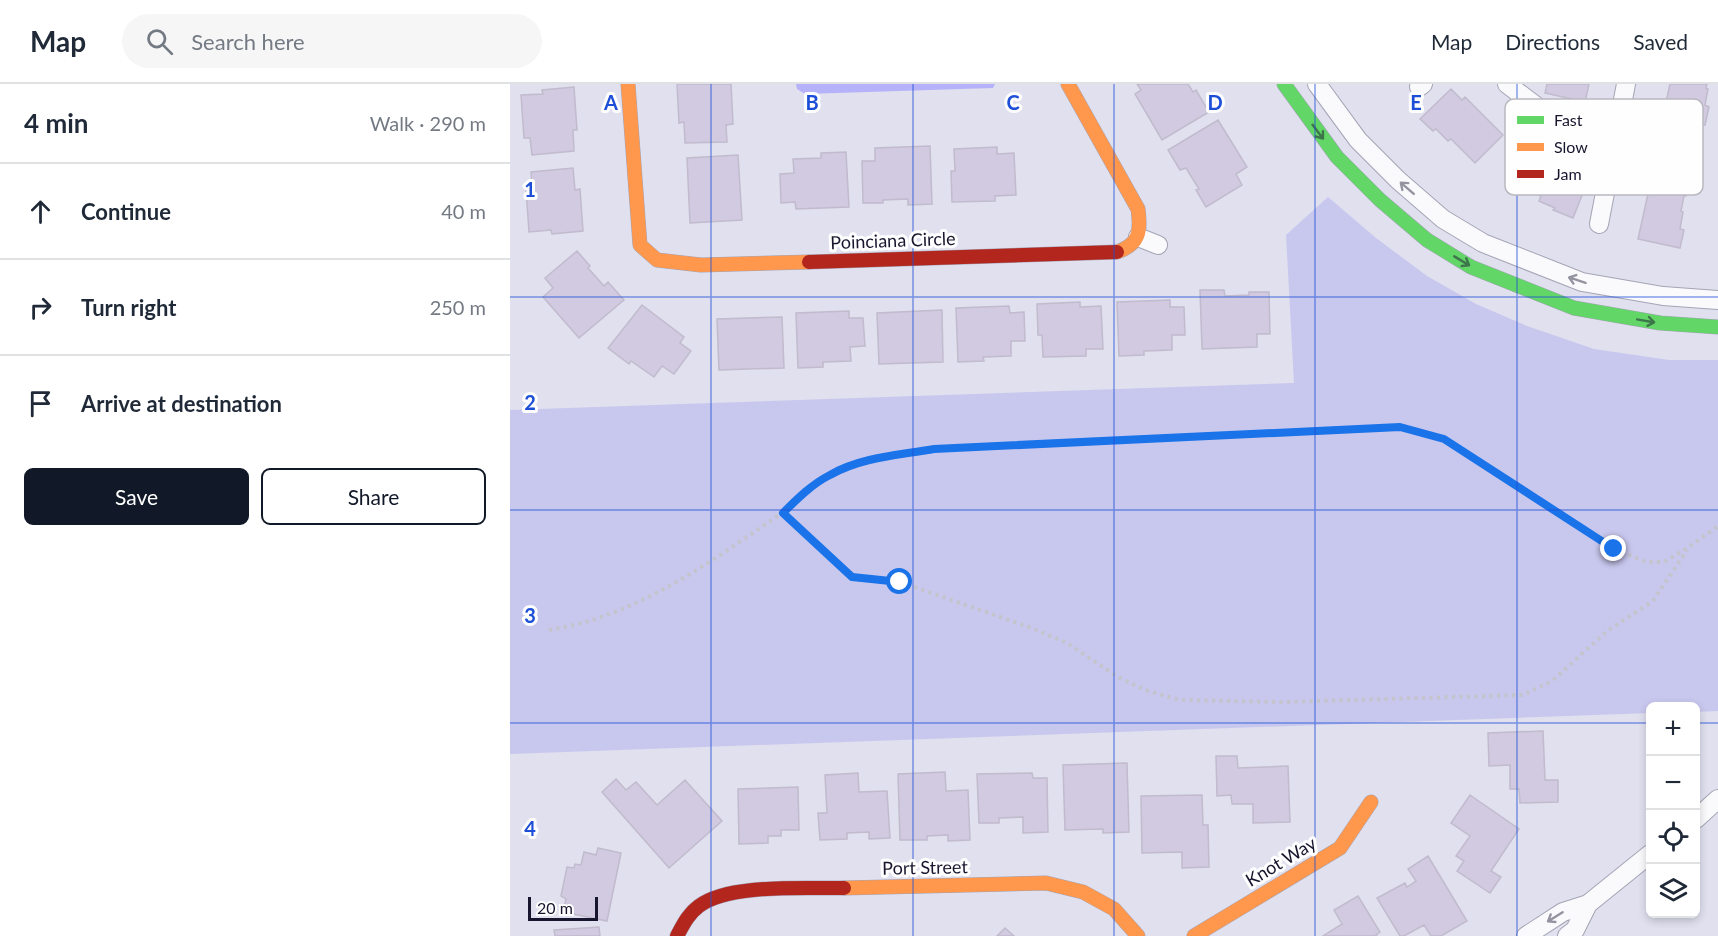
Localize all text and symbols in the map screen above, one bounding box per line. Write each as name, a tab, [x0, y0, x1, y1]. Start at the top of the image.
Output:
search box	[122, 14, 542, 68]
text: Map	[30, 24, 86, 58]
icon: search	[143, 25, 176, 58]
text: Search here	[191, 28, 305, 55]
text: Map	[1431, 29, 1472, 54]
text: Directions	[1505, 29, 1600, 54]
text: Saved	[1633, 29, 1688, 54]
text: A	[603, 90, 618, 114]
text: B	[805, 90, 819, 114]
text: C	[1006, 90, 1020, 114]
text: D	[1207, 90, 1223, 114]
text: E	[1410, 90, 1422, 114]
legend	[1505, 99, 1703, 195]
text: 4 min	[24, 107, 88, 139]
text: Fast	[1554, 110, 1583, 129]
text: Walk · 290 m	[370, 111, 486, 135]
one-way arrow	[1312, 123, 1324, 139]
text: Slow	[1554, 137, 1588, 156]
text: Jam	[1554, 164, 1582, 183]
text: 1	[524, 177, 536, 201]
one-way arrow	[1400, 181, 1415, 195]
icon: ahead	[24, 195, 57, 228]
text: Continue	[81, 198, 171, 225]
text: 40 m	[441, 199, 486, 223]
street label: Poinciana Circle	[830, 227, 956, 253]
one-way arrow	[1453, 256, 1470, 268]
one-way arrow	[1568, 274, 1587, 285]
icon: right	[24, 291, 57, 324]
text: Turn right	[81, 294, 176, 321]
text: 250 m	[430, 295, 486, 319]
one-way arrow	[1636, 316, 1656, 327]
icon: arrive	[24, 387, 57, 420]
text: Arrive at destination	[81, 390, 282, 417]
text: 2	[524, 390, 536, 414]
button: Save	[24, 468, 249, 525]
button: Share	[261, 468, 486, 525]
route end	[1600, 535, 1626, 561]
route start	[886, 568, 912, 594]
text: 3	[524, 603, 536, 627]
map controls	[1646, 702, 1700, 918]
button: +	[1646, 702, 1700, 756]
button: −	[1646, 756, 1700, 810]
button: locate	[1646, 810, 1700, 864]
text: 4	[524, 816, 536, 840]
street label: Knot Way	[1241, 831, 1320, 891]
street label: Port Street	[882, 855, 968, 879]
button: layers	[1646, 864, 1700, 918]
scale bar	[528, 894, 598, 922]
text: 20 m	[537, 898, 573, 917]
one-way arrow	[1547, 912, 1564, 924]

